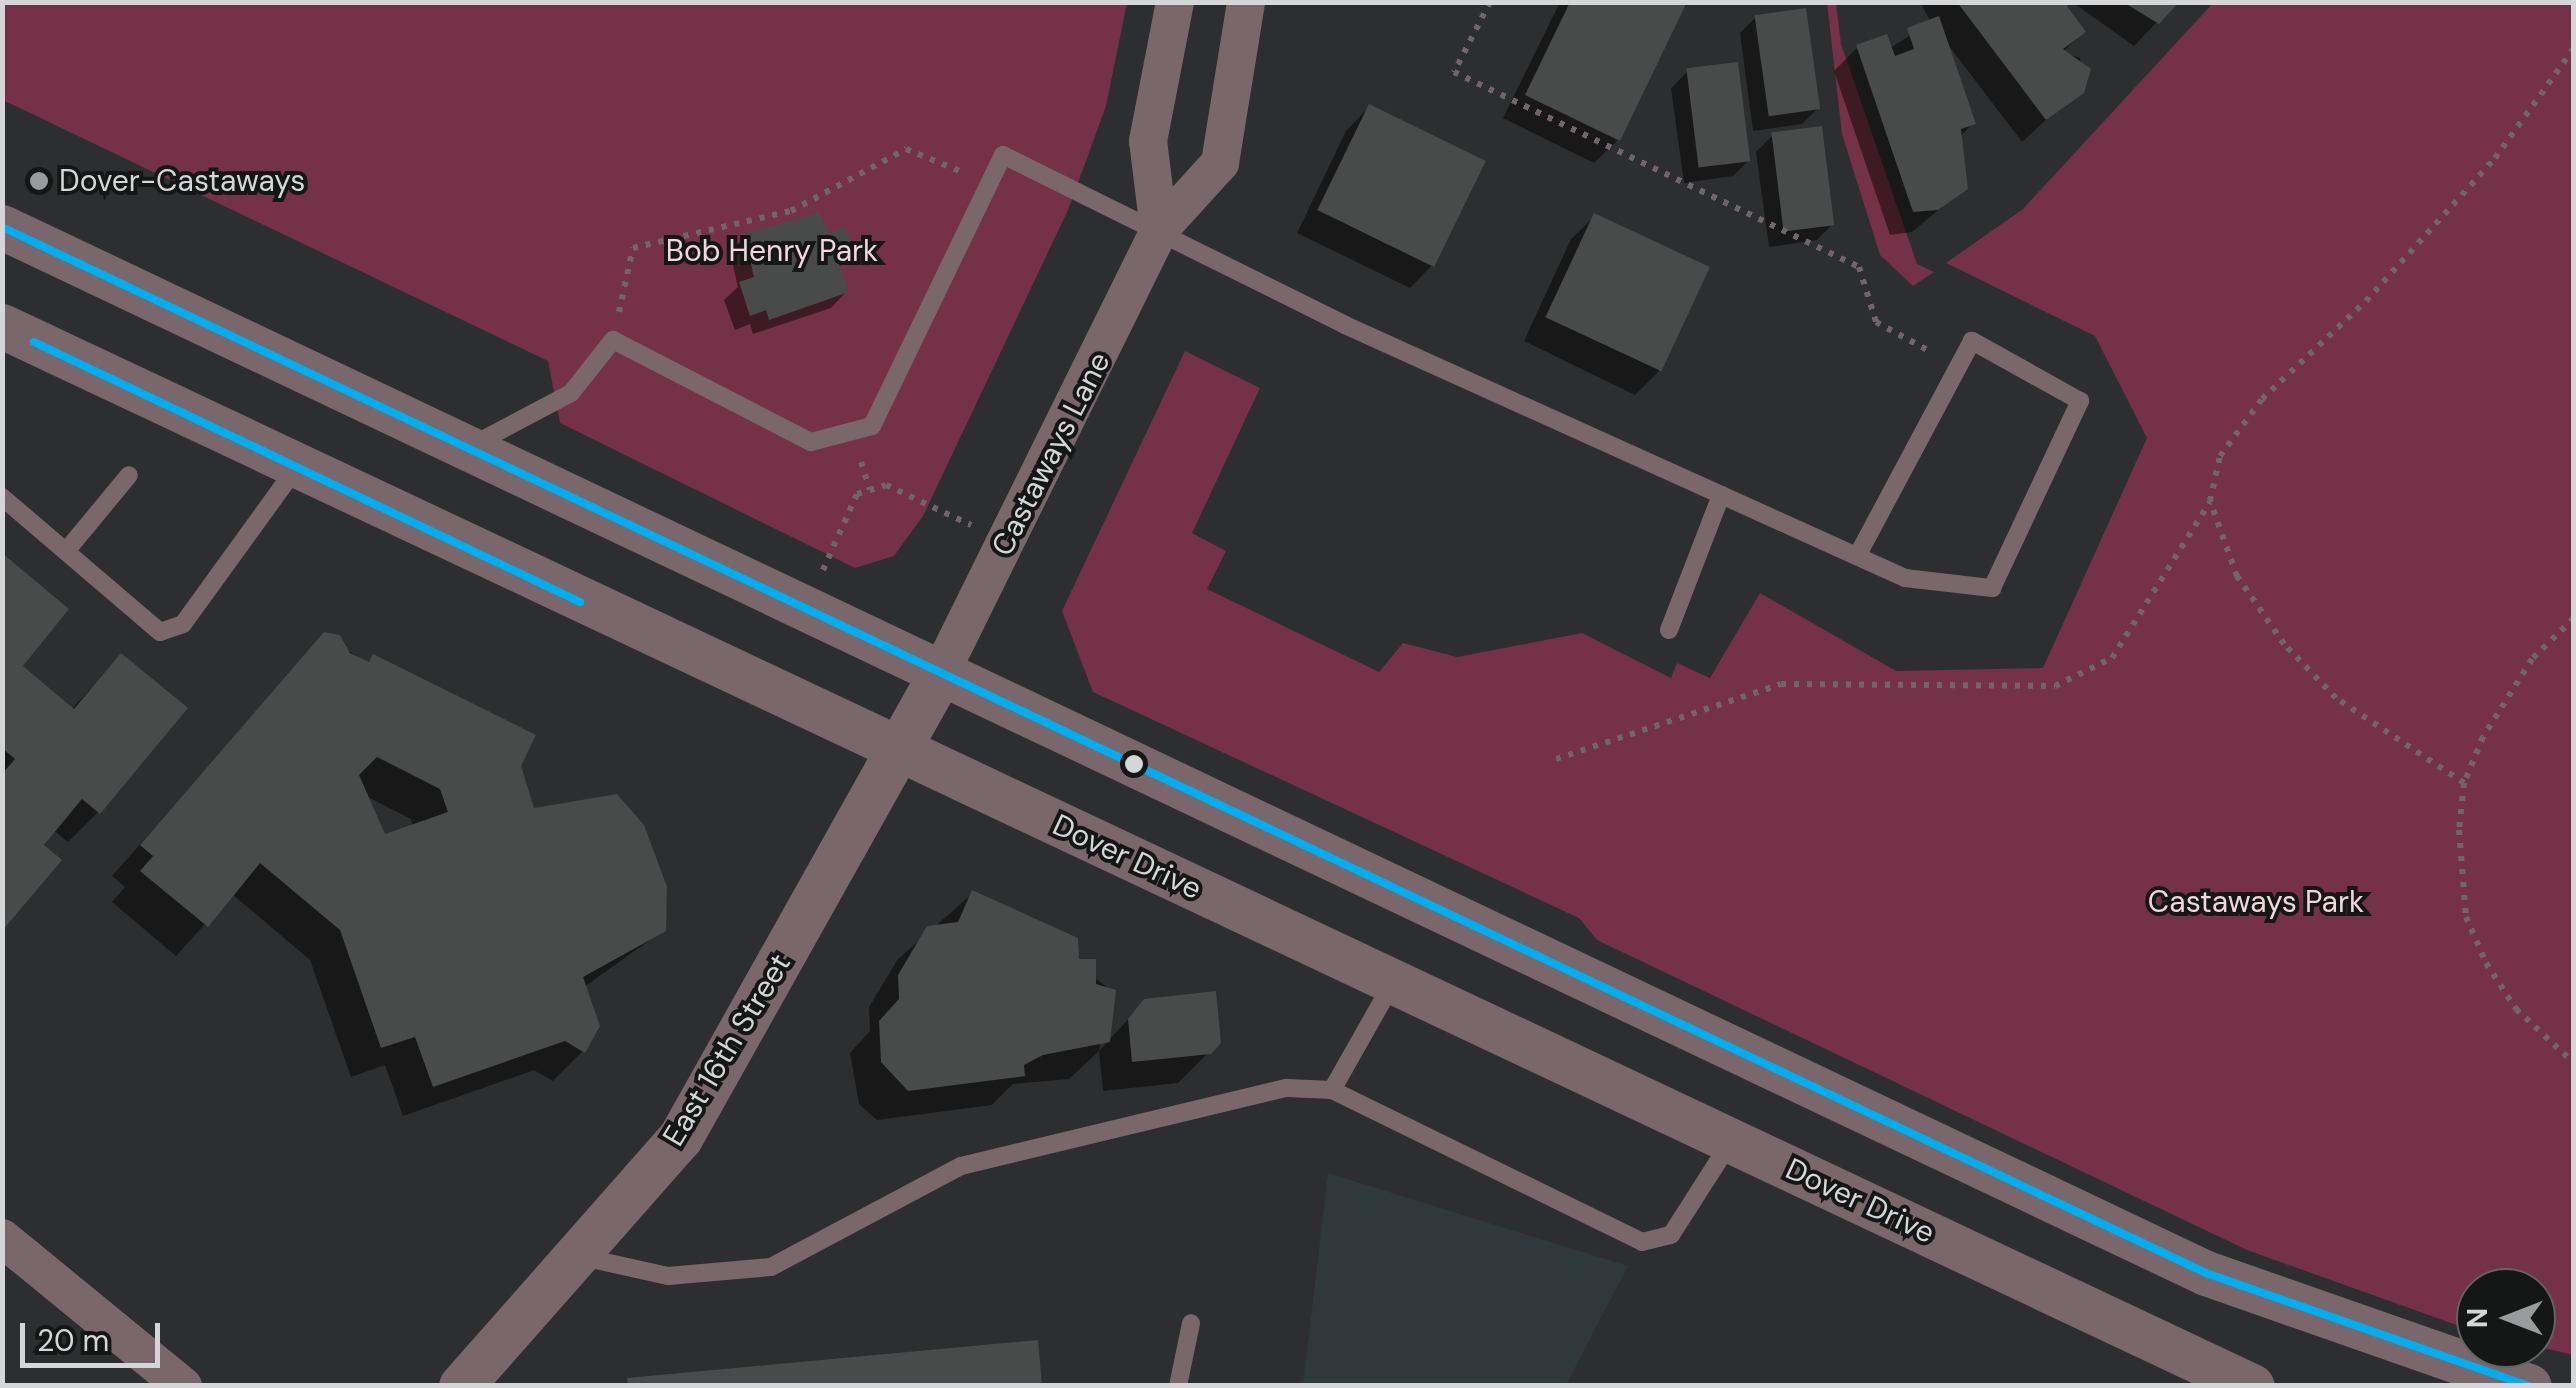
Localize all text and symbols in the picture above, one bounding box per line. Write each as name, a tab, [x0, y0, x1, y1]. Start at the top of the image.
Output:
place label: Dover-Castaways	[59, 163, 305, 199]
marker: Dover-Castaways	[28, 170, 50, 192]
park label: Bob Henry Park	[666, 233, 878, 269]
street label: Castaways Lane	[984, 346, 1118, 562]
unlabelled marker	[1124, 754, 1144, 774]
street label: Dover Drive	[1047, 807, 1207, 907]
park label: Castaways Park	[2148, 884, 2364, 920]
street label: East 16th Street	[656, 947, 798, 1153]
street label: Dover Drive	[1780, 1151, 1940, 1251]
north arrow	[2456, 1268, 2556, 1368]
scale bar	[25, 1303, 165, 1365]
text: N	[2459, 1308, 2496, 1328]
text: 20 m	[37, 1321, 109, 1360]

